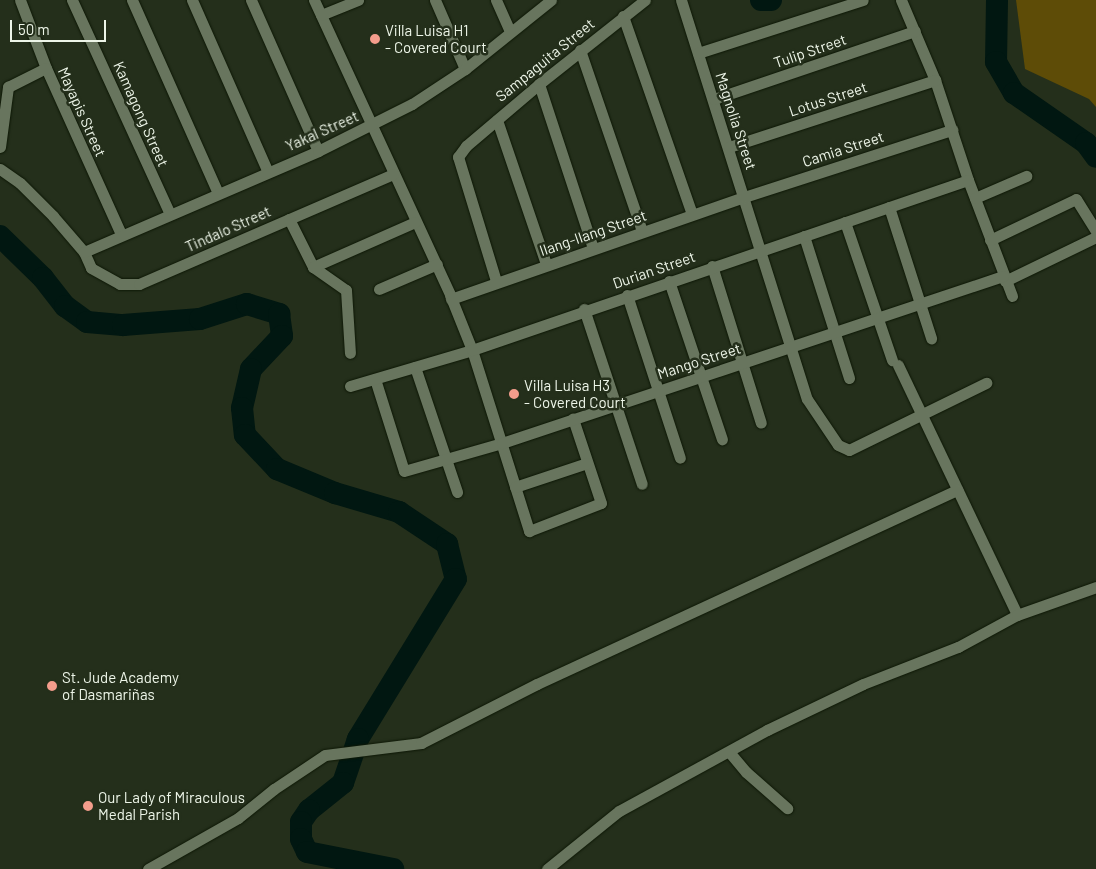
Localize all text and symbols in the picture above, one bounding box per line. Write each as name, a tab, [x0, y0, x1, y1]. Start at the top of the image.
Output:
scale bar	[12, 10, 109, 42]
street label: Sampaguita Street	[492, 15, 598, 105]
text: 50 m	[18, 20, 50, 38]
place label: Villa Luisa H1 - Covered Court	[385, 21, 487, 56]
street label: Tulip Street	[771, 30, 849, 72]
marker: Villa Luisa H1 - Covered Court	[369, 33, 381, 45]
street label: Kamagong Street	[110, 59, 172, 169]
street label: Mayapis Street	[54, 64, 110, 160]
street label: Magnolia Street	[712, 70, 760, 172]
street label: Lotus Street	[787, 78, 869, 120]
street label: Yakal Street	[283, 107, 361, 155]
street label: Camia Street	[800, 127, 886, 171]
street label: Tindalo Street	[183, 202, 273, 256]
street label: Ilang-Ilang Street	[537, 206, 649, 260]
street label: Durian Street	[610, 247, 698, 293]
street label: Mango Street	[655, 339, 743, 383]
place label: Villa Luisa H3 - Covered Court	[524, 376, 626, 411]
marker: Villa Luisa H3 - Covered Court	[508, 388, 520, 400]
place label: St. Jude Academy of Dasmariñas	[62, 668, 179, 703]
marker: St. Jude Academy of Dasmariñas	[46, 680, 58, 692]
place label: Our Lady of Miraculous Medal Parish	[98, 788, 245, 823]
marker: Our Lady of Miraculous Medal Parish	[82, 800, 94, 812]

